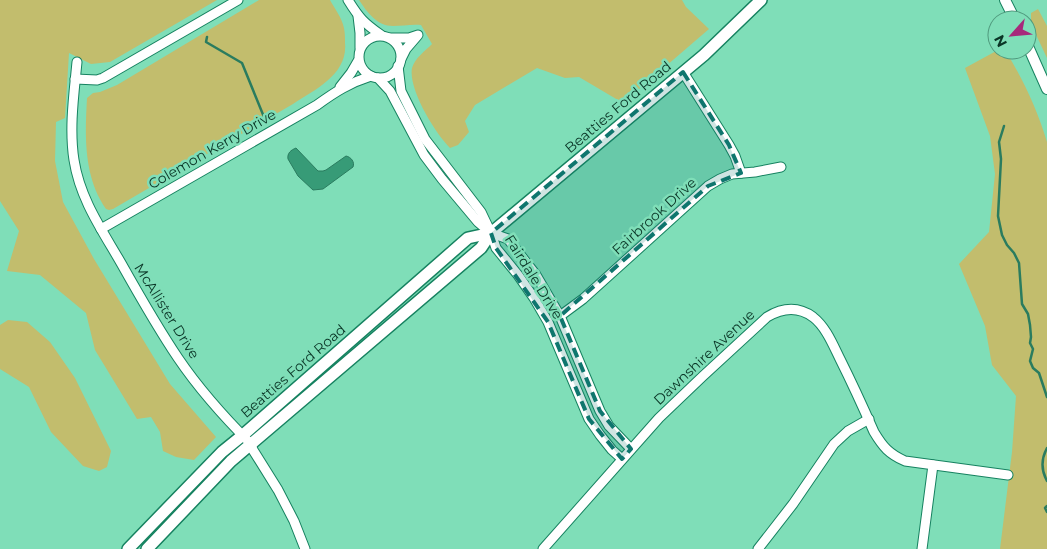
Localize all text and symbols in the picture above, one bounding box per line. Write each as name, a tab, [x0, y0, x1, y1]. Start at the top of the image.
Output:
north arrow	[987, 10, 1037, 60]
text: N	[990, 32, 1011, 50]
street label: Beatties Ford Road	[561, 57, 675, 157]
street label: Colemon Kerry Drive	[145, 105, 279, 193]
street label: Fairbrook Drive	[608, 173, 700, 259]
street label: Fairdale Drive	[501, 231, 567, 323]
street label: McAllister Drive	[130, 260, 204, 362]
street label: Dawnshire Avenue	[650, 305, 758, 409]
street label: Beatties Ford Road	[237, 320, 349, 422]

